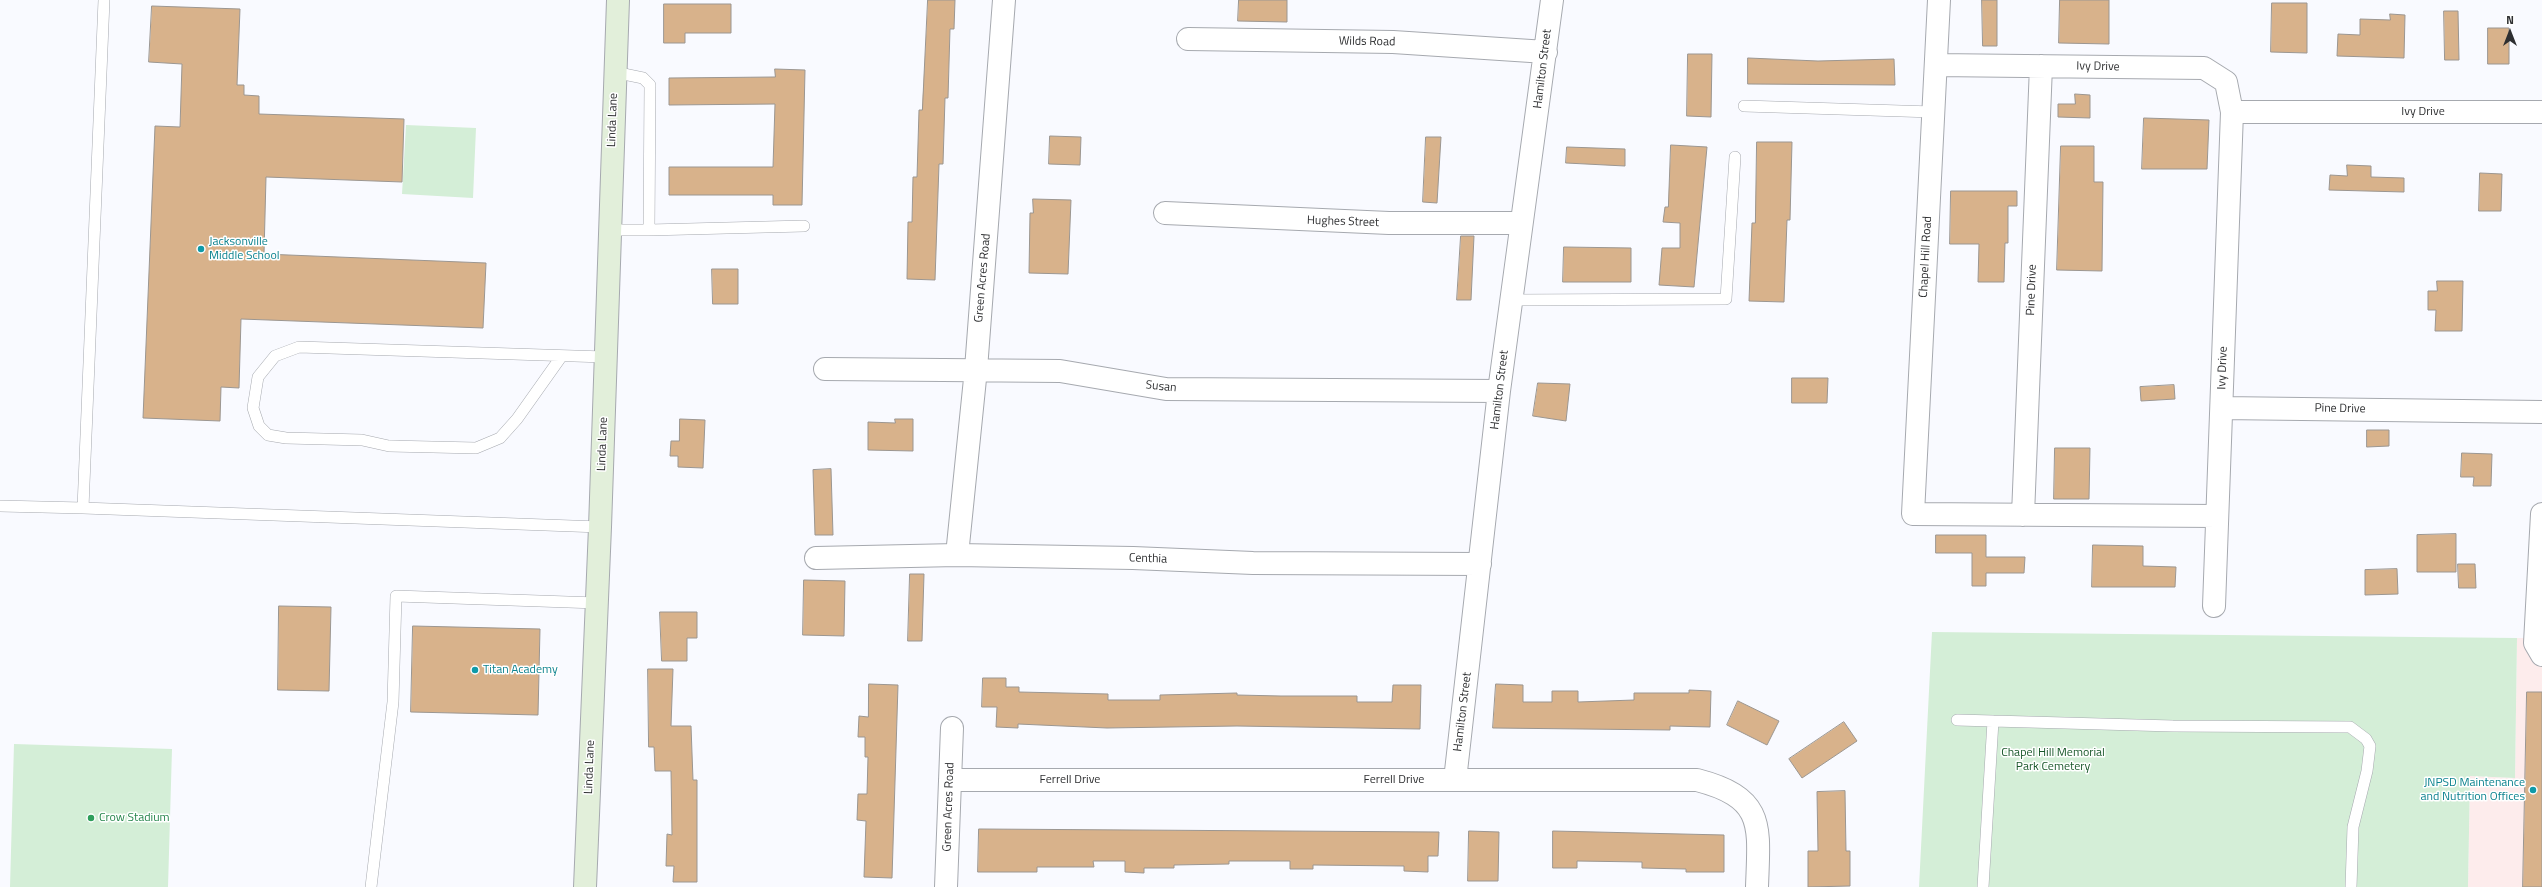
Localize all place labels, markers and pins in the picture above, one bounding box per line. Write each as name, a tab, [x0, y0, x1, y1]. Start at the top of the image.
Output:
place label: Jacksonville Middle School	[209, 235, 279, 263]
marker: Jacksonville Middle School	[196, 244, 206, 254]
place label: Titan Academy	[483, 663, 558, 677]
marker: Titan Academy	[470, 665, 480, 675]
place label: JNPSD Maintenance and Nutrition Offices	[2421, 776, 2525, 804]
marker: JNPSD Maintenance and Nutrition Offices	[2528, 785, 2538, 795]
place label: Crow Stadium	[99, 811, 170, 825]
marker: Crow Stadium	[86, 813, 96, 823]

